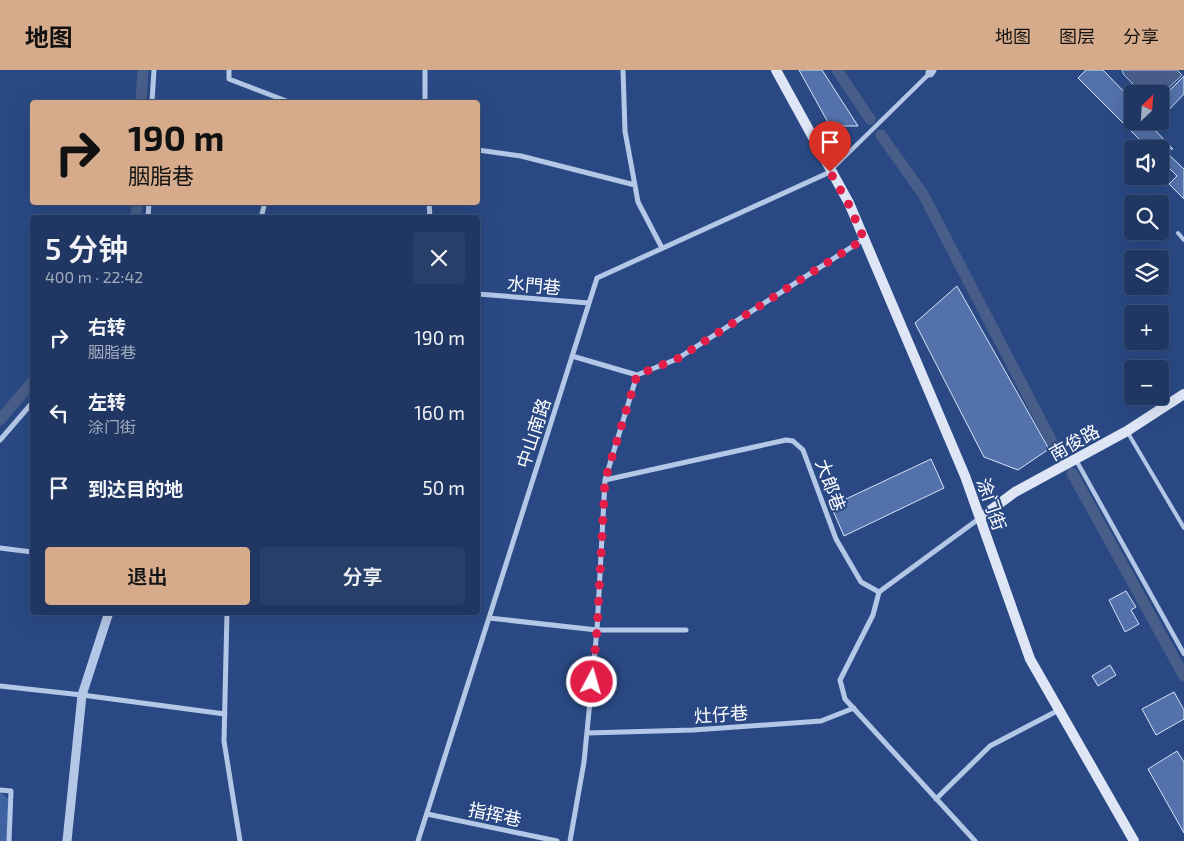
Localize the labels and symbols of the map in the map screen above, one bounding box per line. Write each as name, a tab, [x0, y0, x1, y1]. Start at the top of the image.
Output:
north arrow	[1124, 85, 1169, 130]
pin	[809, 121, 851, 172]
street label: 水門巷	[506, 272, 562, 298]
street label: 中山南路	[511, 395, 555, 471]
street label: 南俊路	[1045, 419, 1103, 465]
street label: 大郎巷	[811, 456, 851, 514]
street label: 涂门街	[973, 475, 1011, 533]
position arrow	[565, 655, 617, 707]
street label: 灶仔巷	[693, 701, 749, 727]
street label: 指挥巷	[466, 798, 524, 830]

